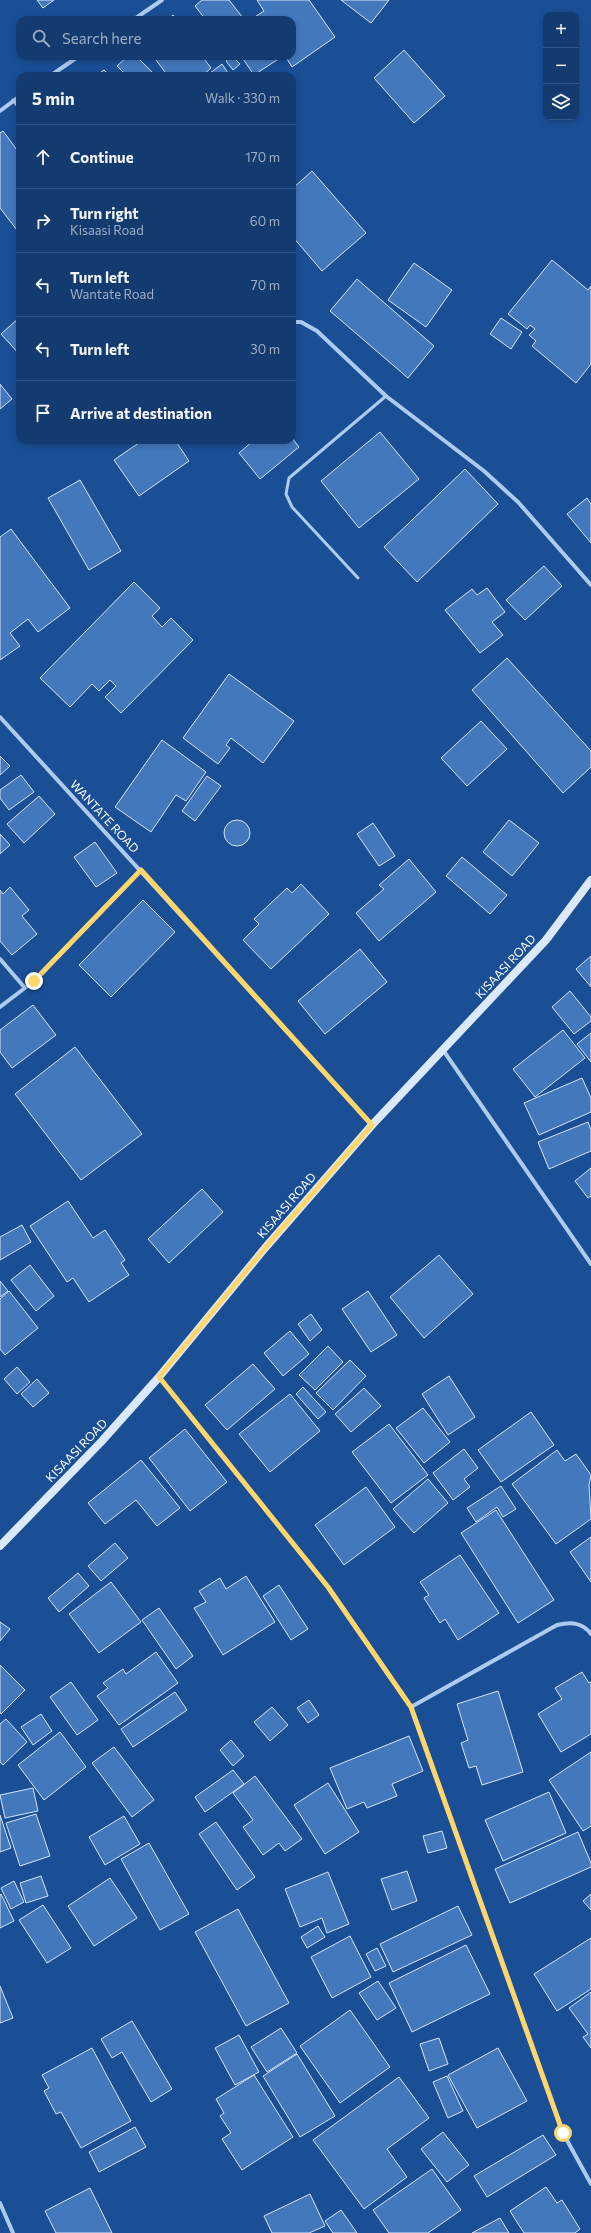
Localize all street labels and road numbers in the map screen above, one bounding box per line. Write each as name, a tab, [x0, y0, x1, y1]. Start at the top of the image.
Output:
street label: WANTATE ROAD	[68, 777, 142, 855]
street label: KISAASI ROAD	[472, 931, 538, 1001]
street label: KISAASI ROAD	[254, 1169, 318, 1241]
street label: KISAASI ROAD	[42, 1415, 110, 1484]

